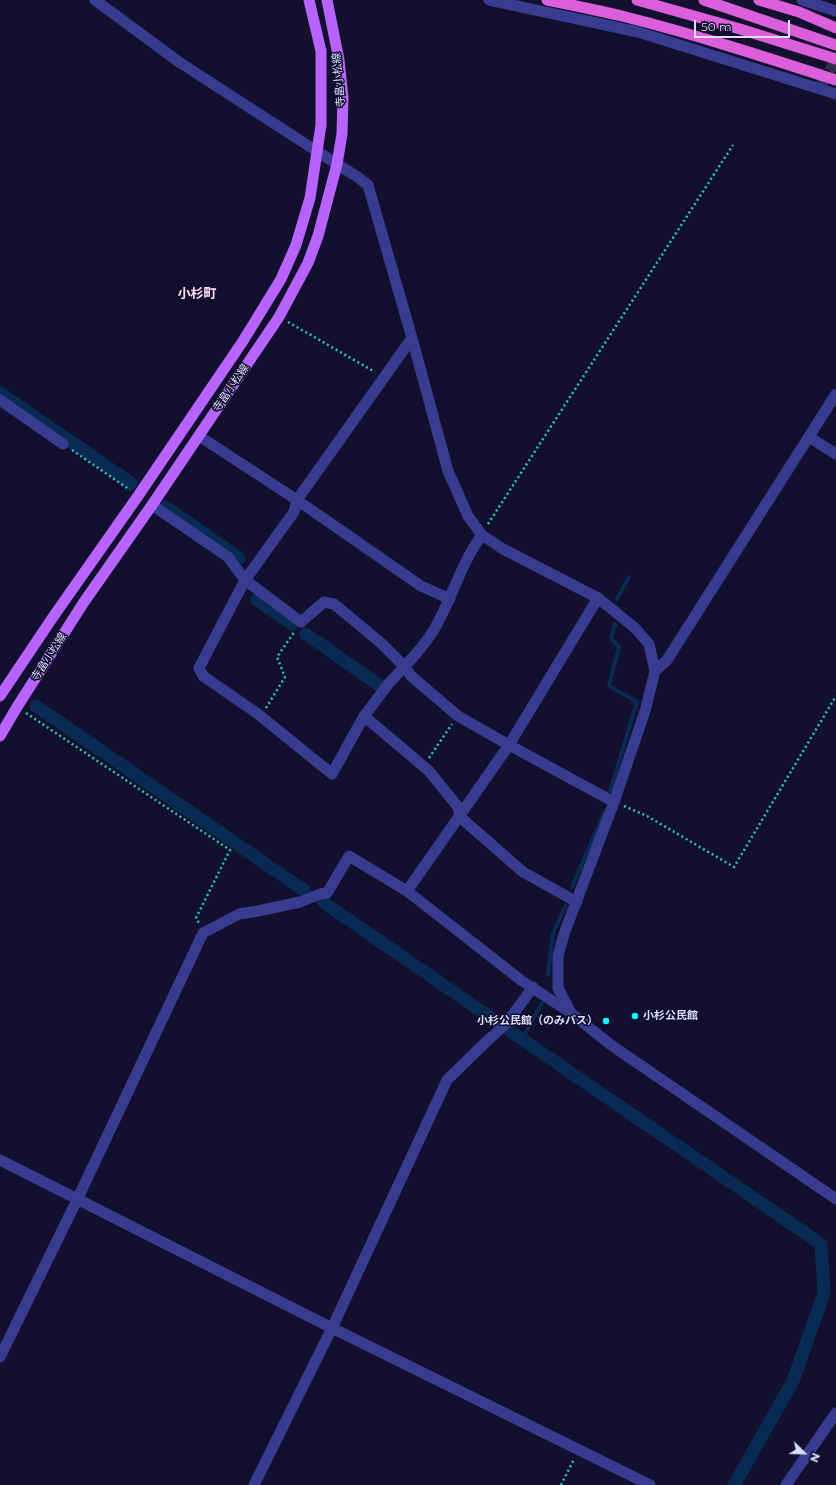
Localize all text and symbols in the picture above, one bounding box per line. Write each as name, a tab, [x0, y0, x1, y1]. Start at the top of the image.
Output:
scale bar	[696, 12, 792, 38]
text: 50 m	[701, 19, 732, 34]
street label: 寺畠小松線	[330, 52, 348, 108]
district label: 小杉町	[178, 286, 216, 302]
street label: 寺畠小松線	[210, 362, 252, 414]
street label: 寺畠小松線	[28, 630, 70, 684]
place label: 小杉公民館	[643, 1009, 698, 1023]
marker: 小杉公民館	[630, 1011, 640, 1021]
place label: 小杉公民館（のみバス）	[477, 1014, 598, 1028]
marker: 小杉公民館（のみバス）	[601, 1016, 611, 1026]
north arrow	[784, 1433, 824, 1473]
text: N	[807, 1451, 823, 1465]

